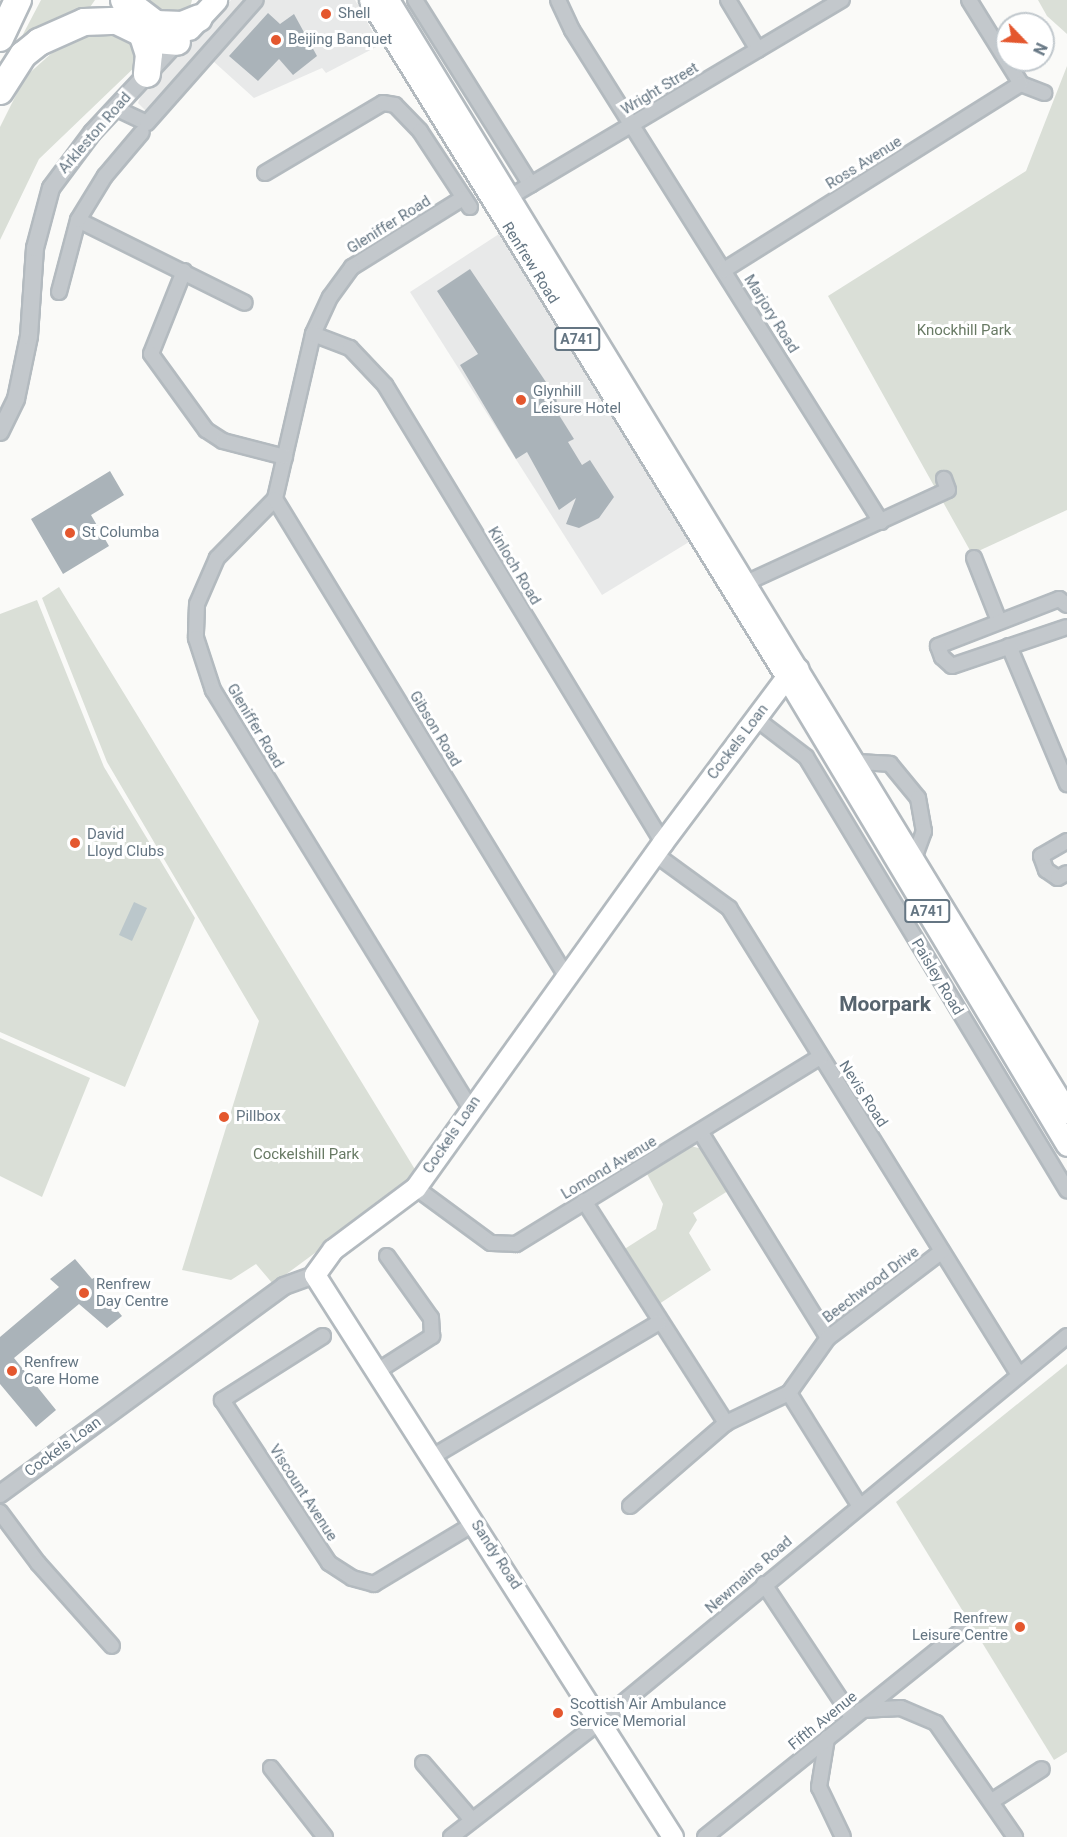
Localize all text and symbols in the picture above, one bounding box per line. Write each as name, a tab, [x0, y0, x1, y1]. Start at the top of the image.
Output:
place label: Shell	[338, 5, 370, 23]
marker: Shell	[319, 7, 333, 21]
north arrow	[995, 12, 1055, 72]
place label: Beijing Banquet	[288, 31, 392, 49]
marker: Beijing Banquet	[269, 33, 283, 47]
text: N	[1029, 40, 1051, 58]
street label: Wright Street	[618, 59, 702, 119]
street label: Arkleston Road	[55, 89, 135, 177]
street label: Ross Avenue	[823, 133, 905, 193]
street label: Gleniffer Road	[344, 192, 434, 258]
street label: Renfrew Road	[498, 219, 562, 307]
street label: Marjory Road	[740, 272, 802, 356]
park label: Knockhill Park	[917, 322, 1011, 340]
road number: A741	[553, 328, 601, 350]
place label: Glynhill Leisure Hotel	[533, 382, 621, 417]
marker: Glynhill Leisure Hotel	[514, 393, 528, 407]
place label: St Columba	[82, 524, 160, 542]
street label: Kinloch Road	[484, 524, 544, 608]
marker: St Columba	[63, 526, 77, 540]
street label: Gleniffer Road	[223, 681, 287, 771]
street label: Gibson Road	[405, 688, 465, 770]
street label: Cockels Loan	[704, 701, 772, 783]
place label: David Lloyd Clubs	[87, 825, 164, 860]
marker: David Lloyd Clubs	[68, 836, 82, 850]
road number: A741	[903, 900, 951, 922]
street label: Paisley Road	[907, 936, 967, 1018]
district label: Moorpark	[839, 991, 931, 1017]
street label: Nevis Road	[835, 1058, 891, 1130]
street label: Cockels Loan	[419, 1093, 485, 1177]
place label: Pillbox	[236, 1108, 281, 1126]
marker: Pillbox	[217, 1110, 231, 1124]
street label: Lomond Avenue	[558, 1133, 660, 1203]
park label: Cockelshill Park	[253, 1146, 359, 1164]
street label: Beechwood Drive	[819, 1243, 923, 1327]
place label: Renfrew Day Centre	[96, 1275, 169, 1310]
marker: Renfrew Day Centre	[77, 1286, 91, 1300]
place label: Renfrew Care Home	[24, 1353, 99, 1388]
marker: Renfrew Care Home	[5, 1364, 19, 1378]
street label: Cockels Loan	[21, 1413, 105, 1481]
street label: Viscount Avenue	[265, 1441, 341, 1545]
street label: Sandy Road	[467, 1517, 525, 1593]
street label: Newmains Road	[702, 1532, 796, 1618]
place label: Renfrew Leisure Centre	[912, 1609, 1008, 1644]
marker: Renfrew Leisure Centre	[1013, 1620, 1027, 1634]
street label: Fifth Avenue	[785, 1688, 861, 1754]
place label: Scottish Air Ambulance Service Memorial	[570, 1695, 726, 1730]
marker: Scottish Air Ambulance Service Memorial	[551, 1706, 565, 1720]

